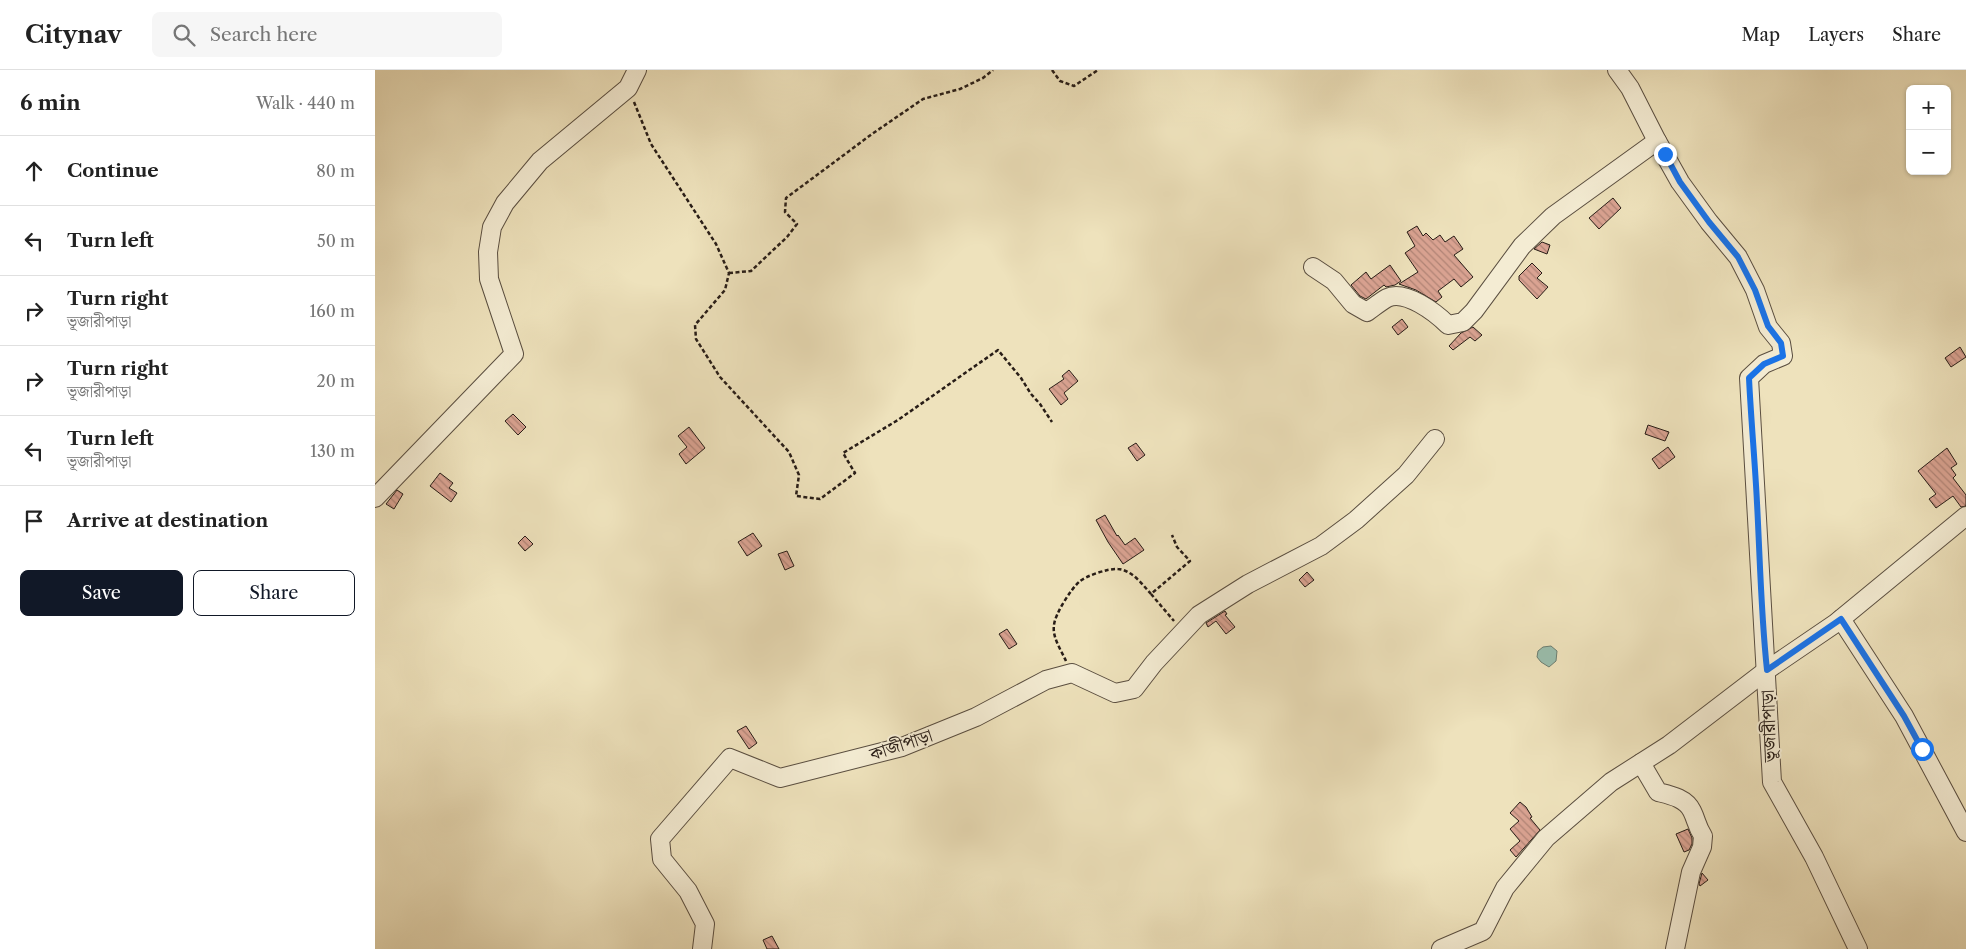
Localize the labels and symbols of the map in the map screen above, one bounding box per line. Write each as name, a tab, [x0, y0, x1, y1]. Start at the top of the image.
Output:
route end	[1654, 143, 1677, 166]
street label: ভূজারীপাড়া	[1757, 689, 1781, 764]
street label: কাজীপাড়া	[866, 725, 935, 766]
route start	[1911, 738, 1934, 761]

